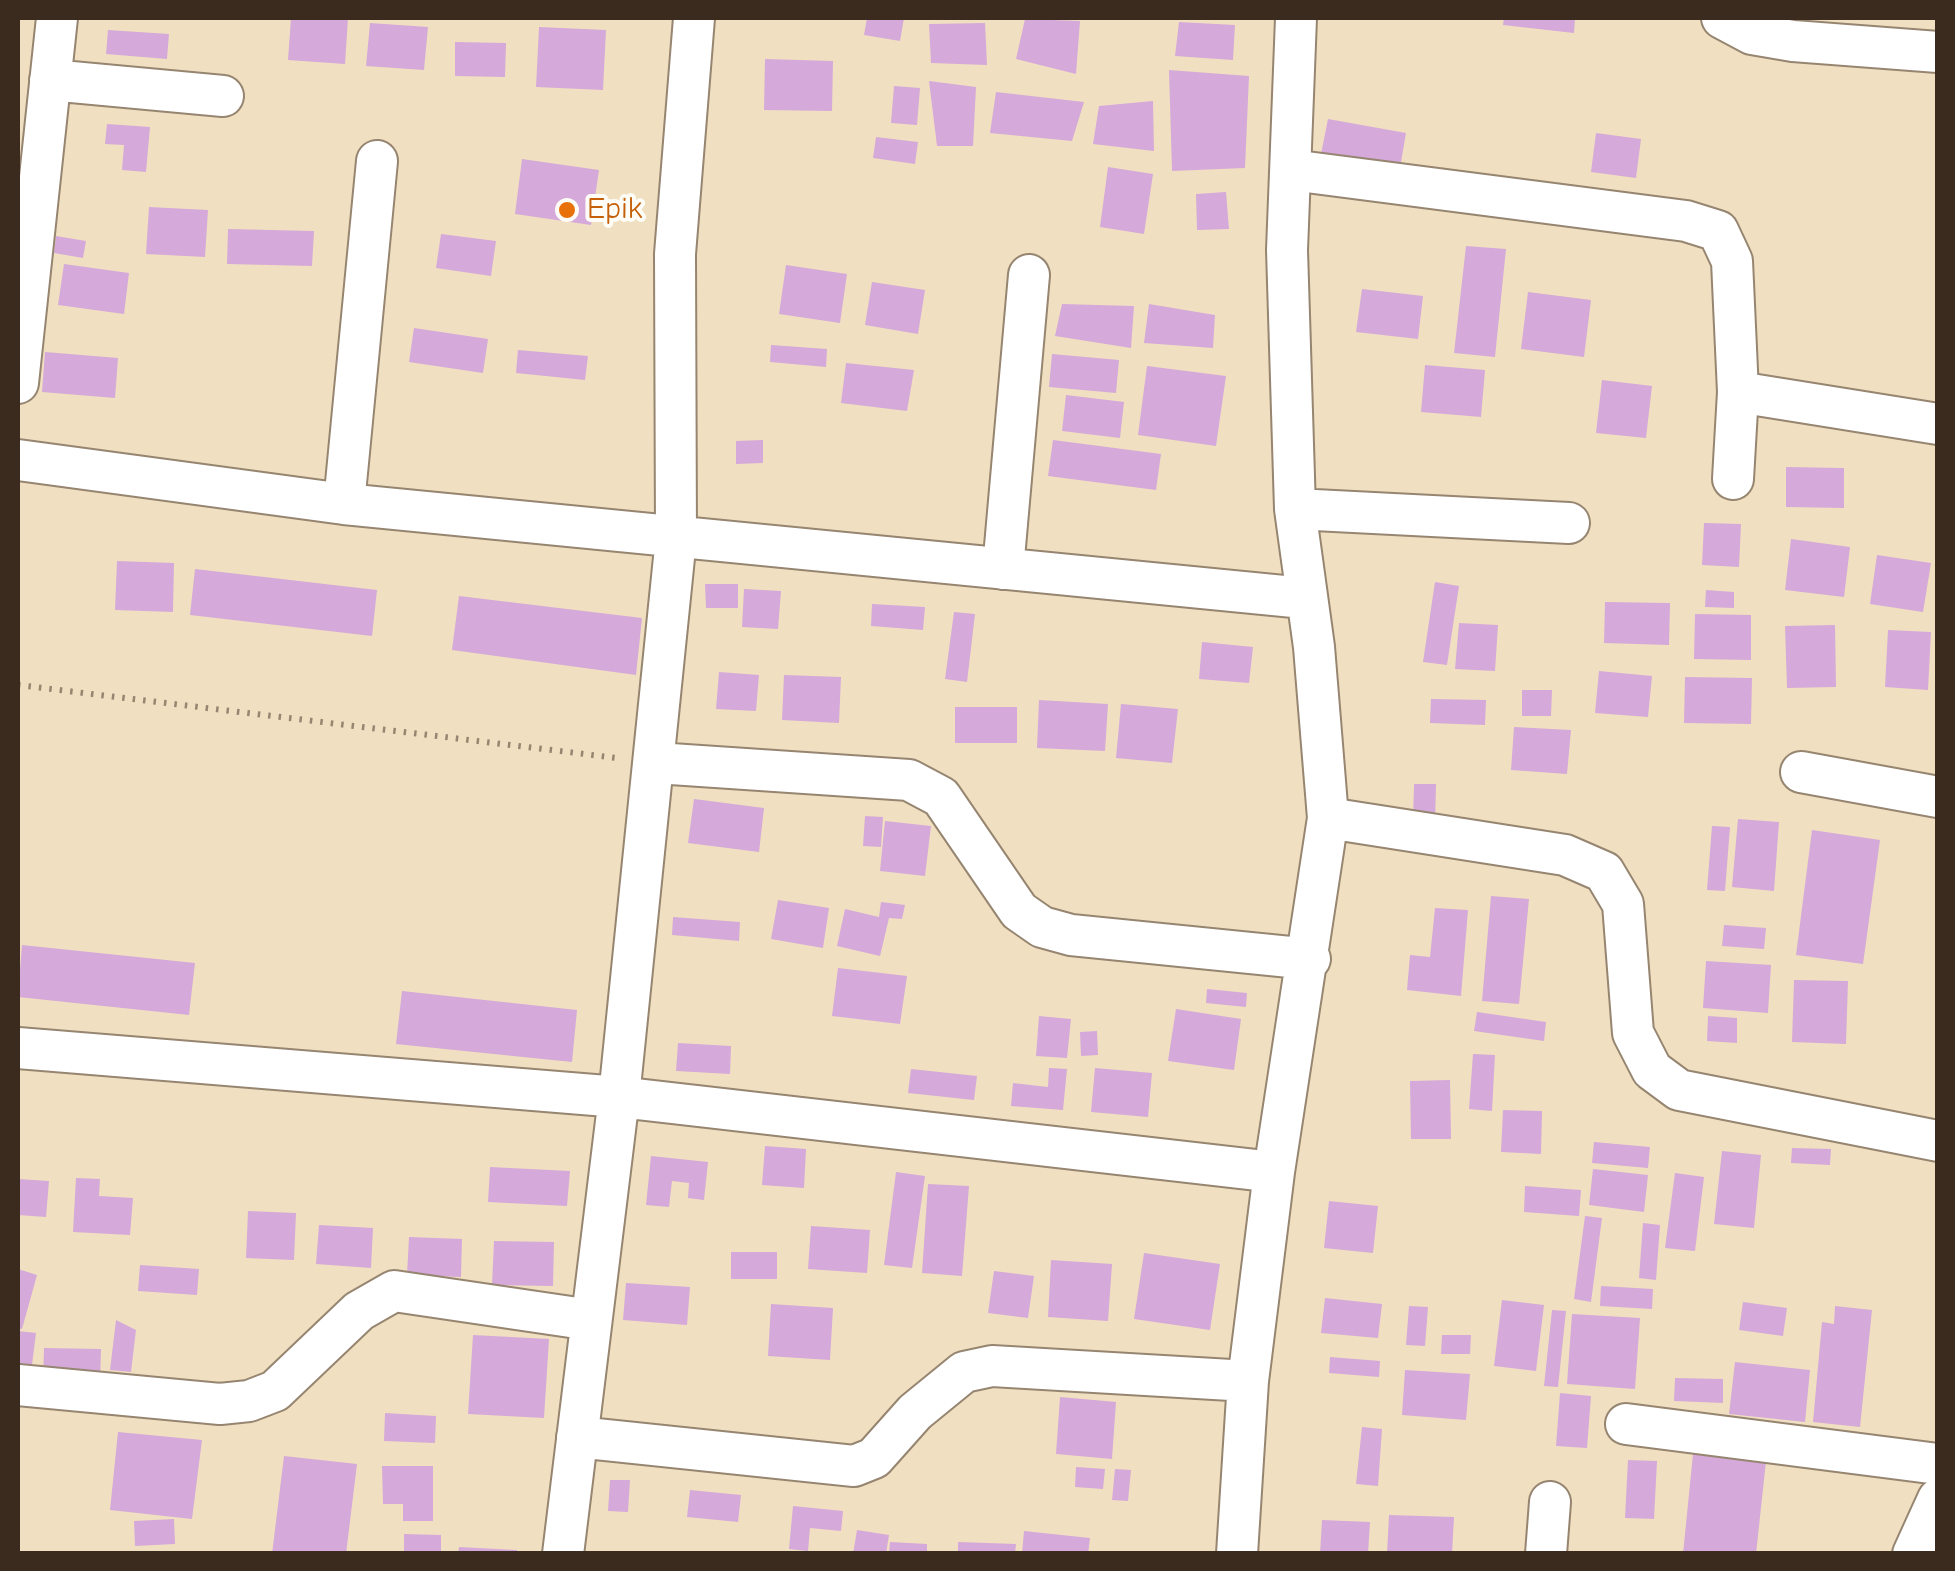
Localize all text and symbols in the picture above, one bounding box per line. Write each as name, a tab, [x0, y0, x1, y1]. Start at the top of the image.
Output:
place label: Epik	[587, 192, 642, 228]
marker: Epik	[556, 199, 578, 221]

